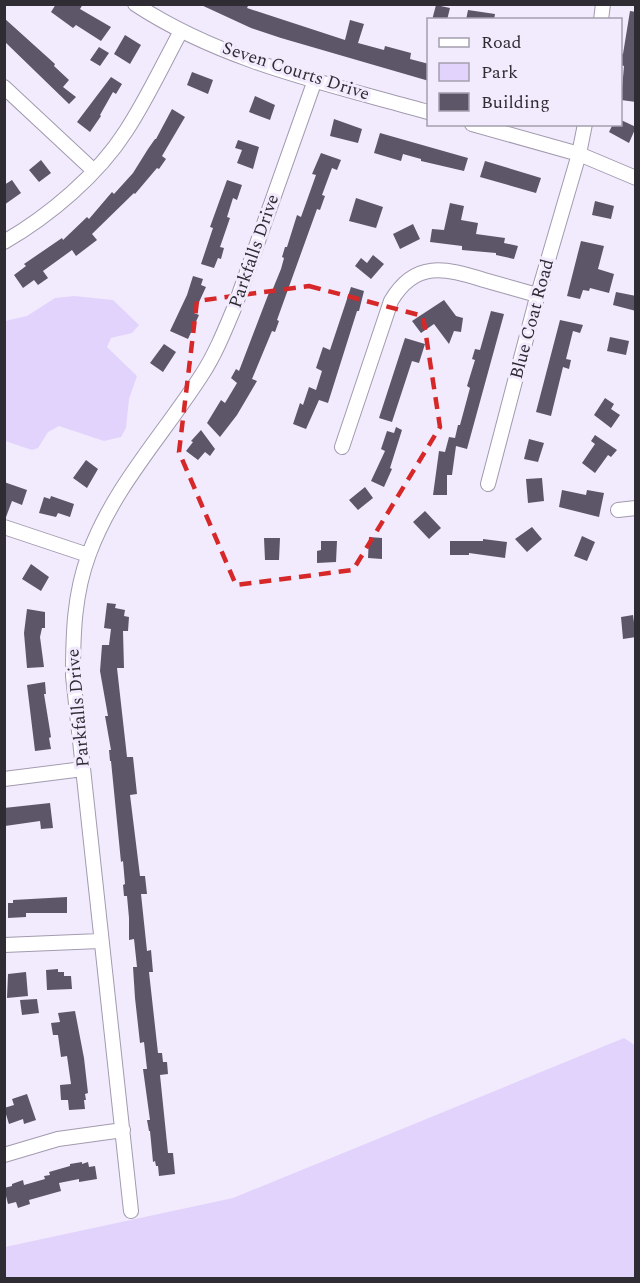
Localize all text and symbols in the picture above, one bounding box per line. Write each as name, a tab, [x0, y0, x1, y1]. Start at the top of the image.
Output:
legend	[427, 18, 622, 126]
text: Road	[481, 29, 522, 56]
street label: Seven Courts Drive	[219, 34, 373, 108]
text: Park	[481, 59, 518, 86]
text: Building	[481, 89, 550, 116]
street label: Parkfalls Drive	[222, 190, 286, 312]
street label: Blue Coat Road	[503, 256, 561, 382]
street label: Parkfalls Drive	[59, 648, 97, 768]

